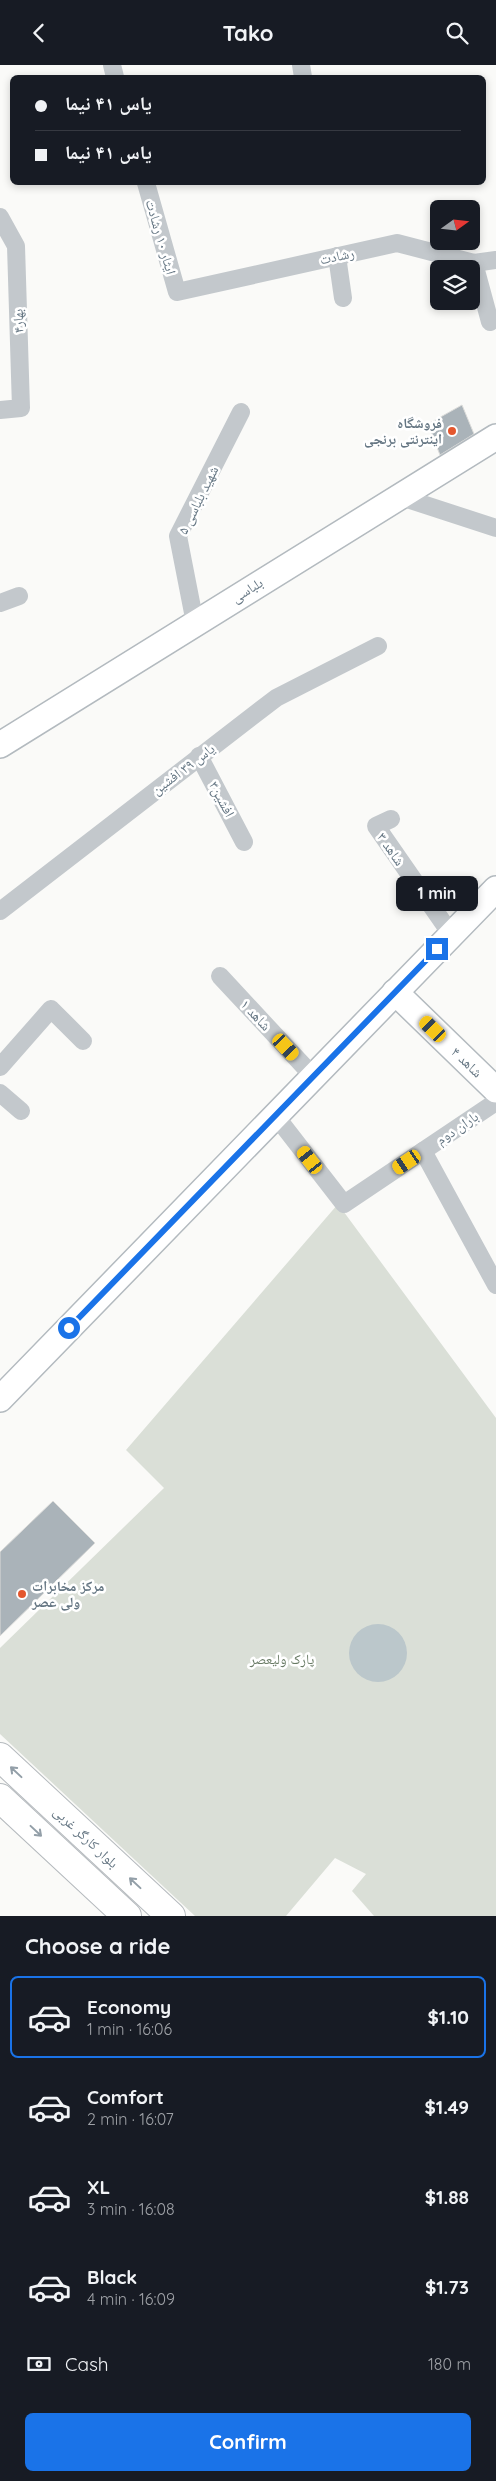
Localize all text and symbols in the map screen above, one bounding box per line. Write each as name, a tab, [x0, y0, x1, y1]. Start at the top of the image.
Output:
icon: back	[25, 19, 53, 47]
text: Tako	[222, 19, 274, 47]
icon: search	[443, 19, 471, 47]
text: یاس ۴۱ نیما	[65, 91, 152, 115]
text: یاس ۴۱ نیما	[65, 140, 152, 164]
street label: ایثار ۱۰ رشادت	[142, 197, 180, 277]
north arrow	[430, 200, 480, 250]
map controls	[430, 200, 480, 310]
street label: رشادت	[318, 244, 356, 268]
button: layers	[430, 260, 480, 310]
street label: بهار۴	[9, 308, 27, 334]
place label: فروشگاه اینترنتی برنجی	[364, 414, 442, 448]
marker: فروشگاه اینترنتی برنجی	[446, 425, 458, 437]
street label: شهید بلباسی ۵	[174, 463, 222, 537]
street label: بلباسی	[228, 573, 266, 607]
street label: یاس ۳۹ افشین	[148, 739, 218, 799]
street label: افشین۳	[205, 778, 239, 820]
street label: شاهد ۳	[373, 829, 409, 869]
callout: 1 min	[396, 877, 478, 911]
text: 1 min	[418, 883, 456, 903]
route end	[426, 938, 448, 960]
street label: شاهد ۱	[237, 995, 275, 1035]
car	[416, 1013, 449, 1045]
car	[270, 1031, 301, 1063]
street label: شاهد ۴	[448, 1043, 486, 1081]
street label: باران دوم	[432, 1107, 482, 1150]
car	[294, 1144, 325, 1176]
car	[390, 1147, 423, 1177]
route start	[58, 1317, 80, 1339]
place label: مرکز مخابرات ولی عصر	[31, 1577, 104, 1611]
marker: مرکز مخابرات ولی عصر	[16, 1588, 28, 1600]
park label: پارک ولیعصر	[249, 1650, 314, 1668]
one-way arrow	[10, 1766, 23, 1778]
street label: بلوار کارگر غربی	[50, 1802, 122, 1872]
one-way arrow	[29, 1826, 42, 1837]
one-way arrow	[129, 1877, 142, 1889]
text: Choose a ride	[25, 1932, 170, 1960]
icon: car	[27, 1995, 72, 2040]
text: Economy	[87, 1995, 171, 2019]
text: $1.10	[427, 2005, 469, 2029]
text: 1 min · 16:06	[87, 2019, 172, 2039]
icon: car	[27, 2085, 72, 2130]
text: Comfort	[87, 2085, 164, 2109]
text: $1.49	[425, 2095, 469, 2119]
text: 2 min · 16:07	[87, 2109, 174, 2129]
icon: car	[27, 2175, 72, 2220]
text: XL	[87, 2175, 110, 2199]
text: $1.88	[425, 2185, 469, 2209]
text: 3 min · 16:08	[87, 2199, 175, 2219]
icon: car	[27, 2265, 72, 2310]
text: Black	[87, 2265, 137, 2289]
text: $1.73	[425, 2275, 469, 2299]
text: 4 min · 16:09	[87, 2289, 175, 2309]
icon: cash	[25, 2350, 53, 2378]
text: Cash	[65, 2352, 109, 2376]
text: 180 m	[428, 2354, 471, 2374]
button: Confirm	[25, 2413, 471, 2471]

